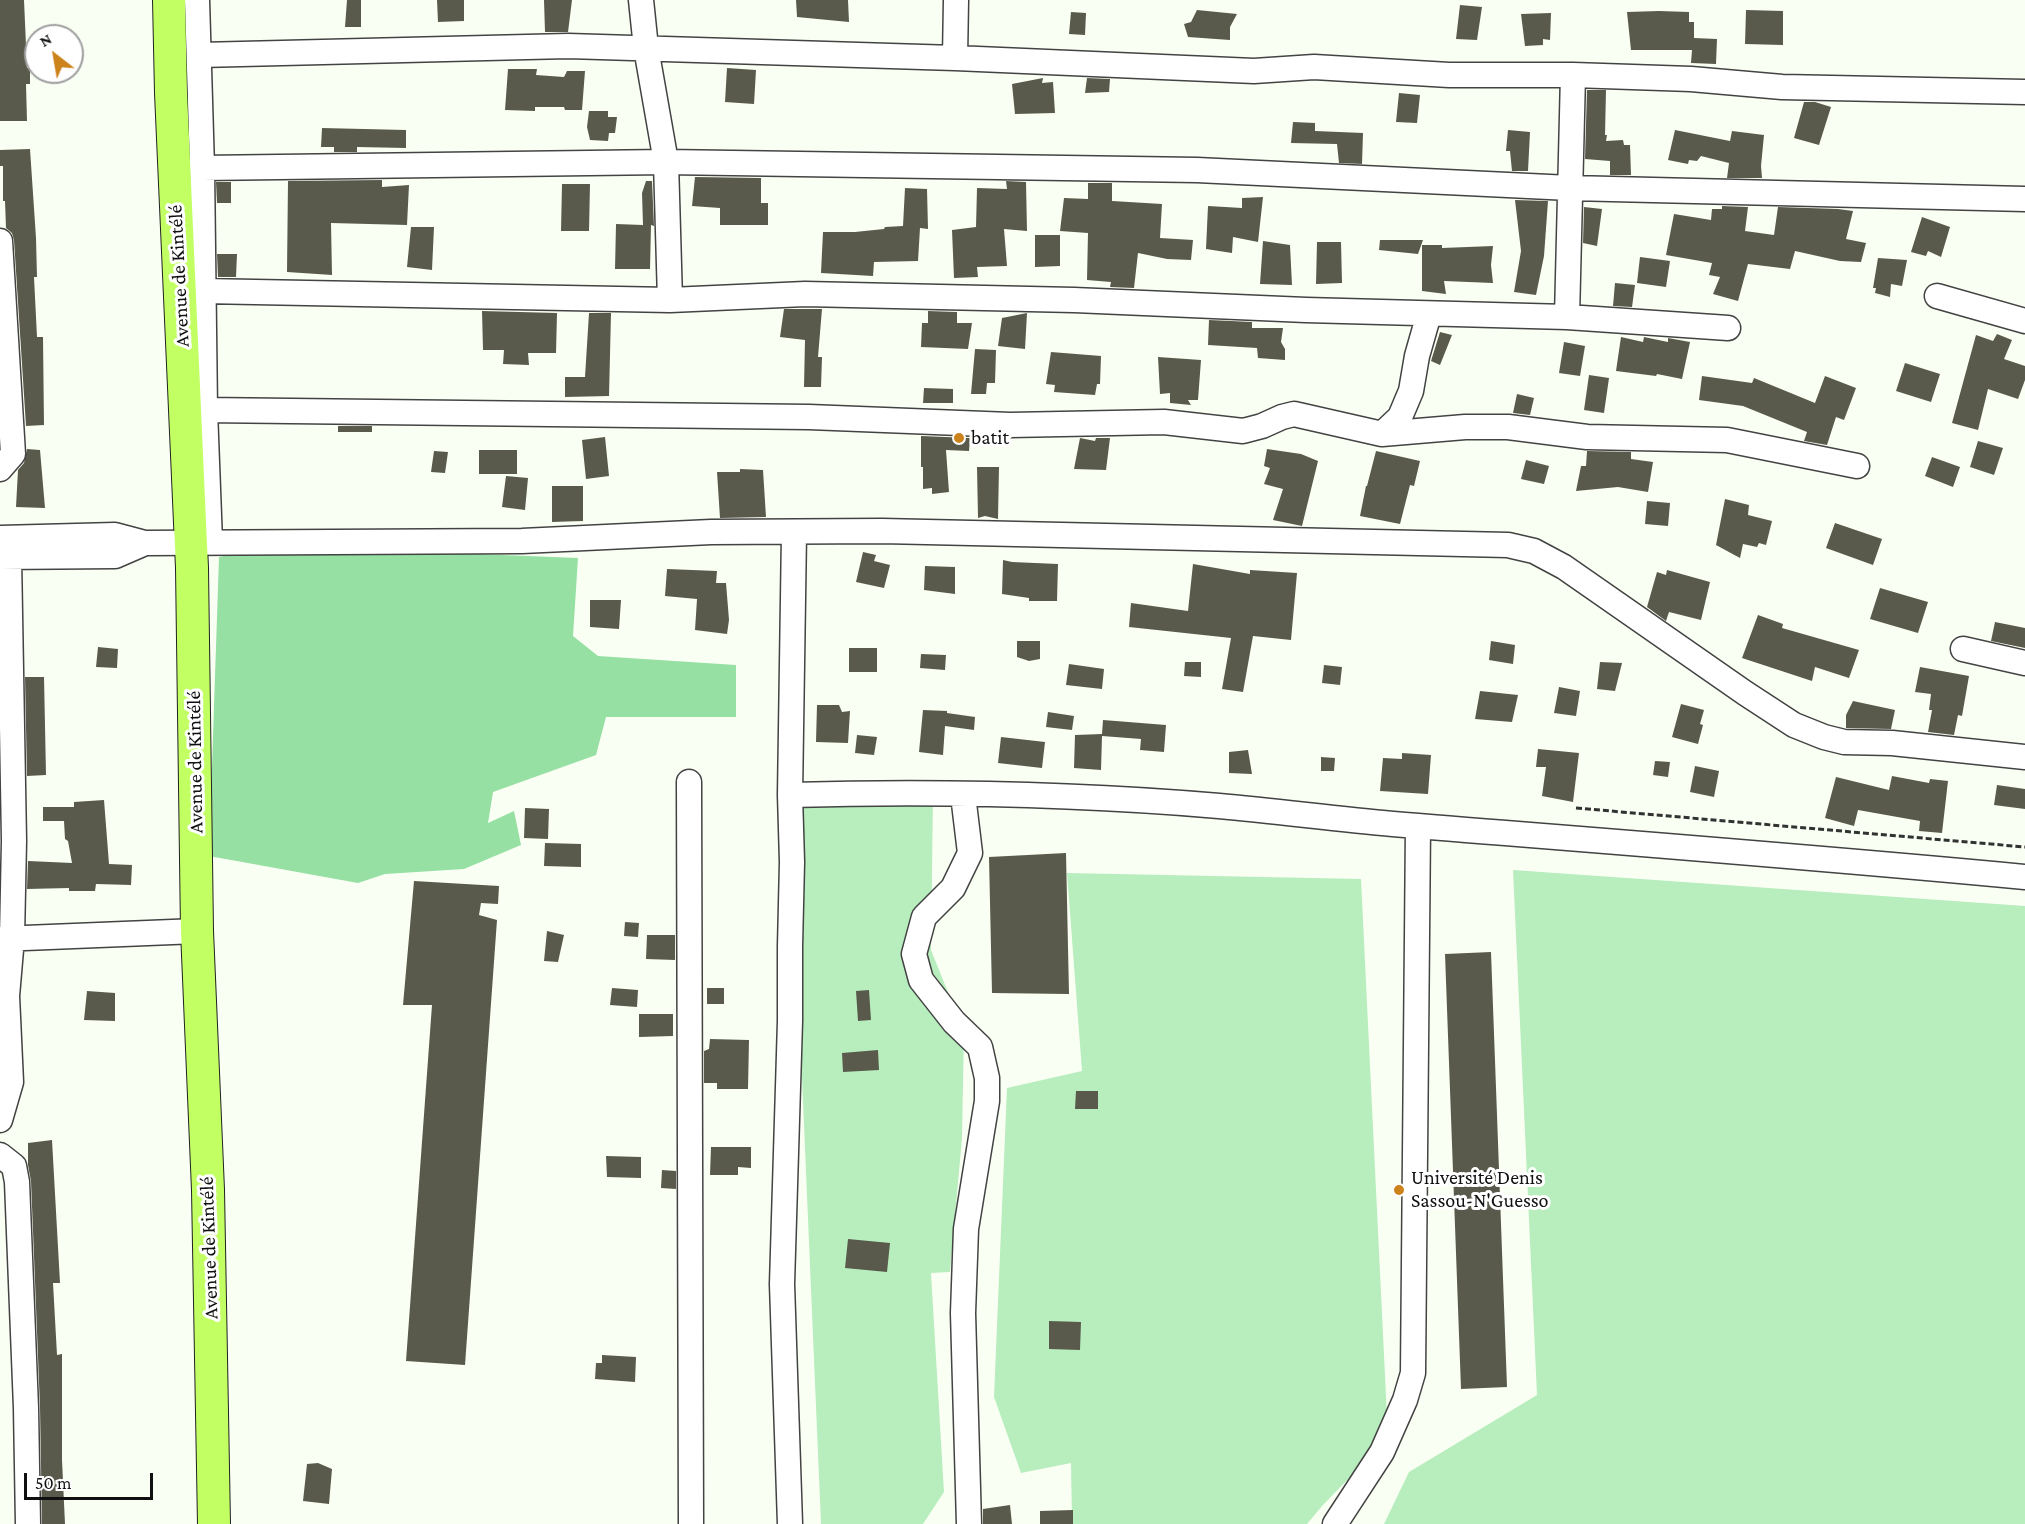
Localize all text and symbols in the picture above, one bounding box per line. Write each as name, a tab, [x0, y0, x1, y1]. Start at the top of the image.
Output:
north arrow	[24, 24, 84, 84]
text: N	[36, 30, 55, 50]
street label: Avenue de Kintélé	[163, 204, 195, 348]
place label: batit	[971, 426, 1009, 450]
marker: batit	[952, 431, 966, 445]
street label: Avenue de Kintélé	[182, 691, 208, 833]
place label: Université Denis Sassou-N'Guesso	[1411, 1166, 1549, 1213]
street label: Avenue de Kintélé	[195, 1176, 223, 1320]
marker: Université Denis Sassou-N'Guesso	[1392, 1183, 1406, 1197]
scale bar	[27, 1461, 156, 1499]
text: 50 m	[35, 1473, 72, 1493]

